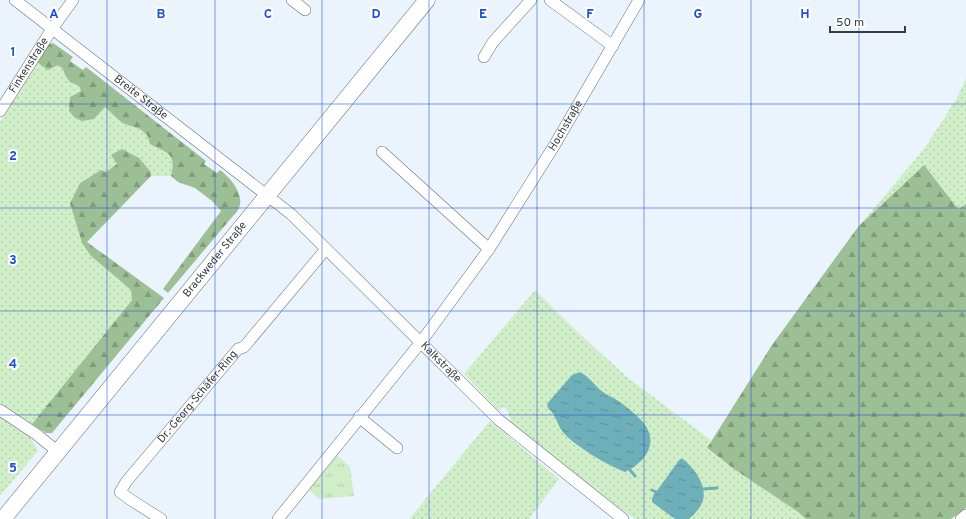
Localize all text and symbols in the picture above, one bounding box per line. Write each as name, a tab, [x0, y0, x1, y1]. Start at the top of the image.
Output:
text: A	[49, 7, 59, 23]
text: B	[157, 7, 166, 23]
text: C	[264, 7, 272, 23]
text: D	[371, 7, 381, 23]
text: E	[479, 7, 487, 23]
text: F	[586, 7, 594, 23]
text: G	[694, 7, 703, 23]
text: H	[800, 7, 810, 23]
scale bar	[830, 8, 905, 34]
text: 50 m	[836, 15, 864, 31]
street label: Finkenstraße	[6, 35, 52, 96]
text: 1	[10, 45, 16, 61]
street label: Breite Straße	[111, 72, 171, 123]
street label: Hochstraße	[546, 98, 586, 154]
text: 2	[9, 149, 17, 165]
street label: Brackweder Straße	[180, 219, 250, 300]
text: 3	[9, 253, 17, 269]
street label: Kalkstraße	[417, 339, 464, 386]
street label: Dr.-Georg-Schäfer-Ring	[155, 348, 241, 446]
text: 4	[9, 357, 17, 373]
text: 5	[9, 461, 17, 477]

